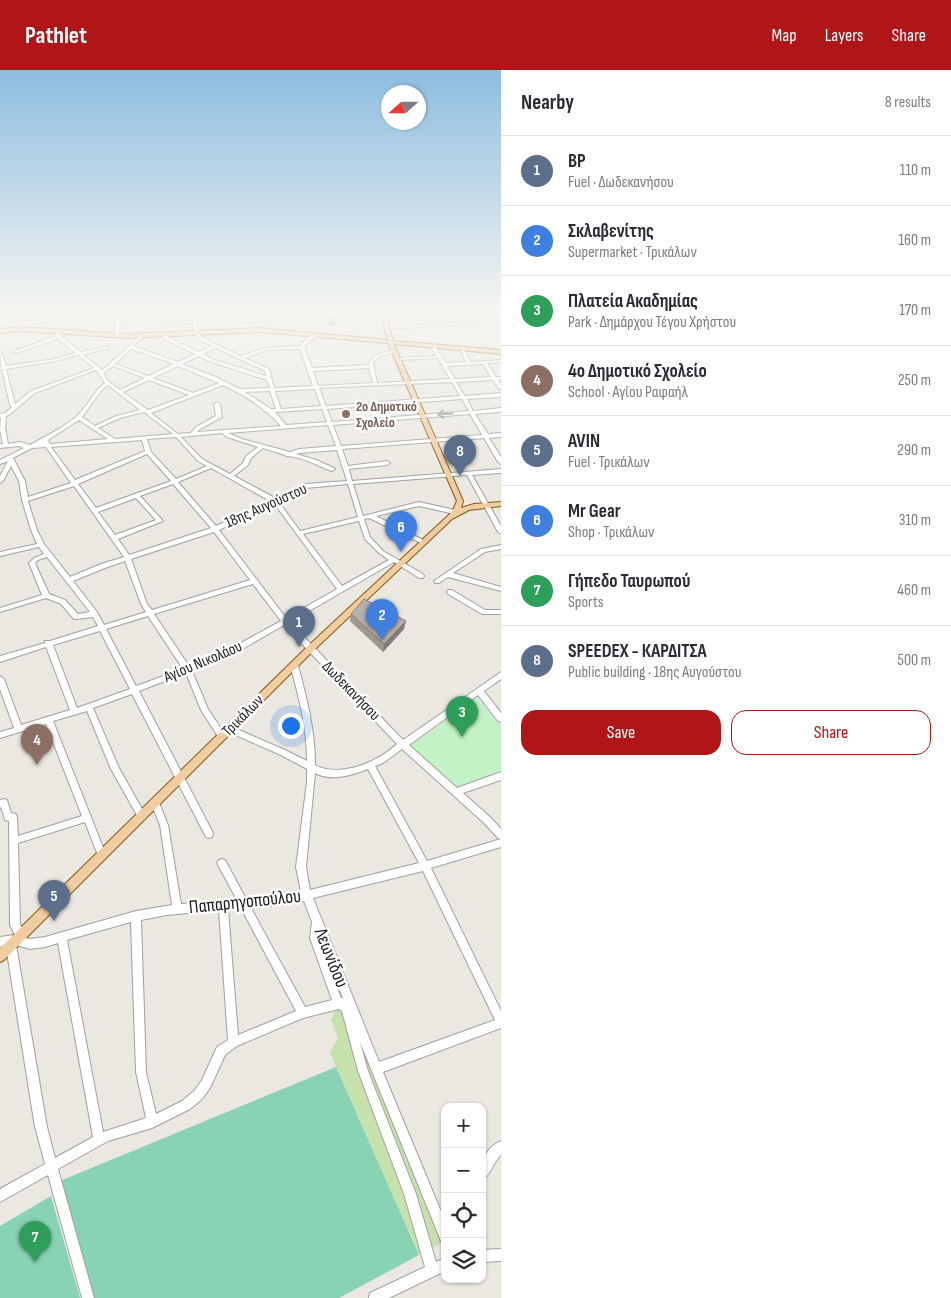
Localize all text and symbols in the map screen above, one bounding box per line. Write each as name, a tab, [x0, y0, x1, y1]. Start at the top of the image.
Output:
text: Pathlet	[25, 21, 87, 50]
text: Map	[772, 25, 797, 46]
text: Layers	[825, 25, 864, 46]
text: Share	[892, 25, 926, 46]
north arrow	[381, 85, 426, 130]
text: Nearby	[521, 90, 574, 115]
text: 8 results	[885, 93, 931, 112]
text: BP	[568, 150, 586, 173]
text: 1	[534, 161, 540, 180]
text: 110 m	[900, 161, 931, 180]
text: Fuel · Δωδεκανήσου	[568, 173, 674, 192]
text: Σκλαβενίτης	[568, 220, 654, 243]
text: 2	[533, 231, 541, 250]
text: 160 m	[898, 231, 931, 250]
text: Supermarket · Τρικάλων	[568, 243, 697, 262]
text: Πλατεία Ακαδημίας	[568, 290, 698, 313]
text: 3	[533, 301, 541, 320]
text: 170 m	[899, 301, 931, 320]
text: Park · Δημάρχου Τέγου Χρήστου	[568, 313, 736, 332]
text: 4ο Δημοτικό Σχολείο	[568, 360, 707, 383]
text: 4	[533, 371, 541, 390]
text: 250 m	[898, 371, 931, 390]
text: School · Αγίου Ραφαήλ	[568, 383, 688, 402]
place label: 2ο Δημοτικό Σχολείο	[356, 398, 417, 431]
marker: 2ο Δημοτικό Σχολείο	[340, 408, 352, 420]
one-way arrow	[437, 410, 453, 419]
text: AVIN	[568, 430, 600, 453]
pin: 8	[444, 435, 476, 476]
text: 5	[533, 441, 541, 460]
text: 290 m	[897, 441, 931, 460]
text: Fuel · Τρικάλων	[568, 453, 650, 472]
street label: 18ης Αυγούστου	[222, 479, 310, 533]
text: Mr Gear	[568, 500, 621, 523]
pin: 6	[385, 511, 417, 552]
text: 6	[533, 511, 541, 530]
text: 310 m	[899, 511, 931, 530]
text: Shop · Τρικάλων	[568, 523, 654, 542]
text: Γήπεδο Ταυρωπού	[568, 570, 690, 593]
text: 7	[534, 581, 540, 600]
text: 460 m	[897, 581, 931, 600]
text: Sports	[568, 593, 603, 612]
pin: 2	[366, 599, 398, 640]
pin: 1	[283, 606, 315, 647]
street label: Αγίου Νικολάου	[160, 637, 245, 687]
text: SPEEDEX - ΚΑΡΔΙΤΣΑ	[568, 640, 707, 663]
text: 8	[533, 651, 541, 670]
text: 500 m	[897, 651, 931, 670]
street label: Δωδεκανήσου	[318, 657, 384, 725]
text: Public building · 18ης Αυγούστου	[568, 663, 742, 682]
street label: Τρικάλων	[218, 691, 268, 741]
pin: 3	[446, 696, 478, 737]
button: Save	[521, 710, 721, 755]
button: Share	[731, 710, 931, 755]
your location	[278, 713, 304, 739]
pin: 4	[21, 724, 53, 765]
pin: 5	[38, 880, 70, 921]
street label: Παπαρηγοπούλου	[188, 885, 302, 919]
street label: Λεωνίδου	[308, 924, 353, 991]
map controls	[441, 1103, 486, 1283]
button: +	[441, 1103, 486, 1148]
button: −	[441, 1148, 486, 1193]
button: locate	[441, 1193, 486, 1238]
pin: 7	[19, 1221, 51, 1262]
button: layers	[441, 1238, 486, 1283]

